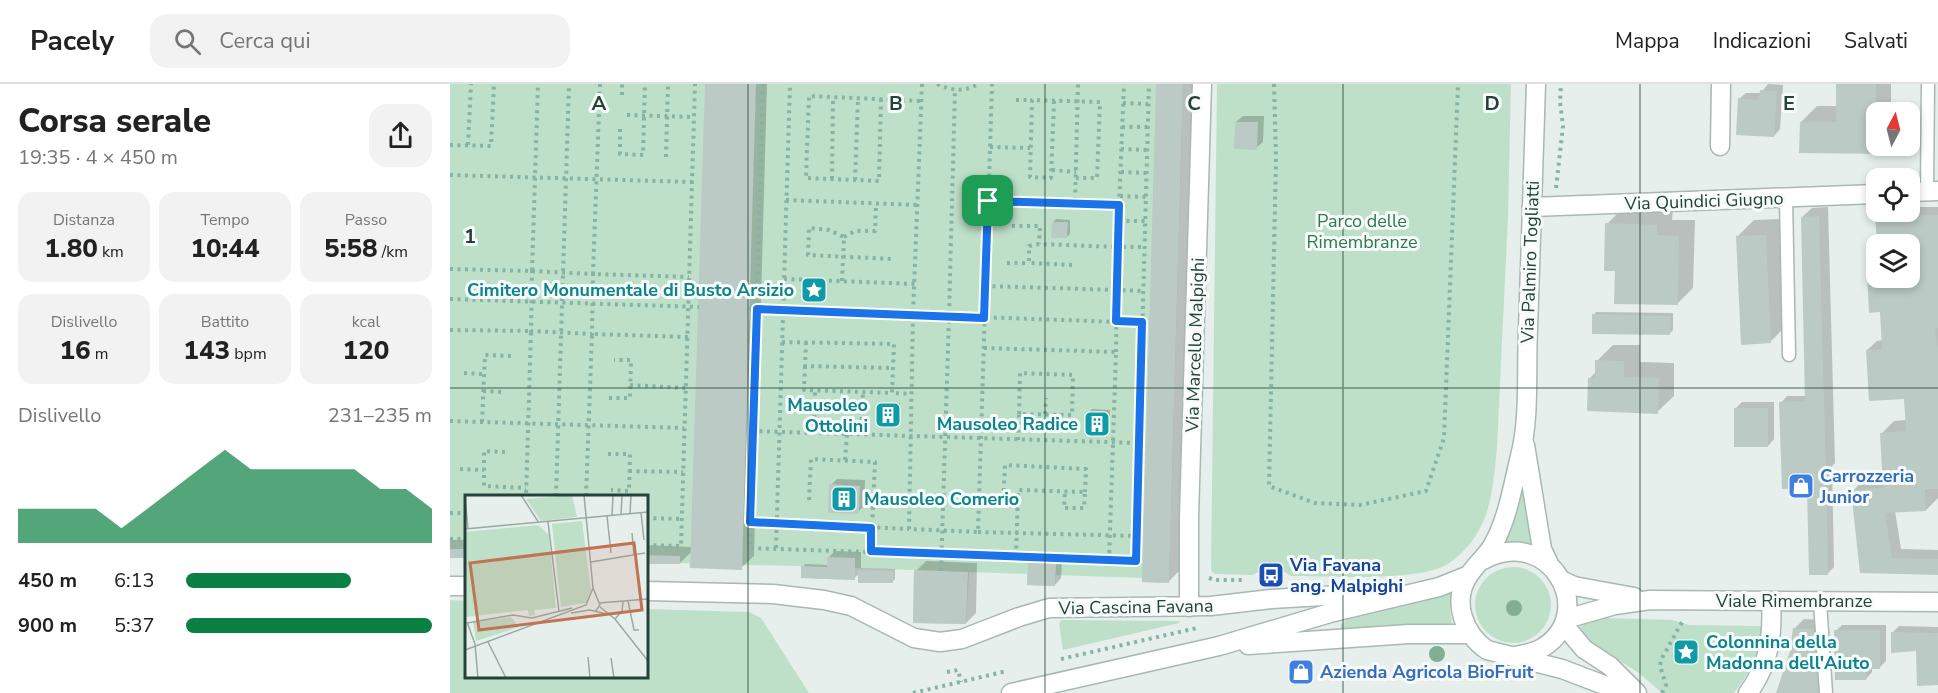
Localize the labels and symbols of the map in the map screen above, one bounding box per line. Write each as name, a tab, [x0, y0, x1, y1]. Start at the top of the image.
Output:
text: A	[592, 90, 607, 117]
text: B	[889, 90, 903, 117]
text: C	[1187, 90, 1201, 117]
text: D	[1484, 90, 1500, 117]
text: E	[1783, 90, 1795, 117]
north arrow	[1866, 102, 1920, 156]
pin	[962, 175, 1013, 226]
street label: Via Palmiro Togliatti	[1515, 180, 1545, 345]
street label: Via Quindici Giugno	[1623, 186, 1784, 216]
park label: Parco delle Rimembranze	[1307, 209, 1417, 254]
text: 1	[464, 223, 476, 250]
street label: Via Marcello Malpighi	[1180, 257, 1210, 434]
place icon: Cimitero Monumentale di Busto Arsizio	[799, 275, 829, 305]
place label: Cimitero Monumentale di Busto Arsizio	[467, 278, 794, 302]
place label: Mausoleo Ottolini	[787, 393, 868, 438]
building icon: Mausoleo Ottolini	[873, 400, 903, 430]
building icon: Mausoleo Radice	[1082, 409, 1112, 439]
place label: Mausoleo Radice	[937, 412, 1078, 436]
place label: Carrozzeria Junior	[1819, 464, 1914, 509]
shop icon: Carrozzeria Junior	[1786, 471, 1816, 501]
building icon: Mausoleo Comerio	[829, 484, 859, 514]
place label: Mausoleo Comerio	[864, 487, 1019, 511]
inset map	[465, 495, 648, 678]
place label: Via Favana ang. Malpighi	[1289, 553, 1403, 598]
bus stop icon: Via Favana ang. Malpighi	[1256, 560, 1286, 590]
street label: Viale Rimembranze	[1715, 589, 1872, 613]
street label: Via Cascina Favana	[1057, 594, 1214, 620]
place label: Colonnina della Madonna dell'Aiuto	[1706, 630, 1870, 675]
place icon: Colonnina della Madonna dell'Aiuto	[1671, 637, 1701, 667]
shop icon: Azienda Agricola BioFruit	[1286, 657, 1316, 687]
place label: Azienda Agricola BioFruit	[1320, 660, 1534, 684]

